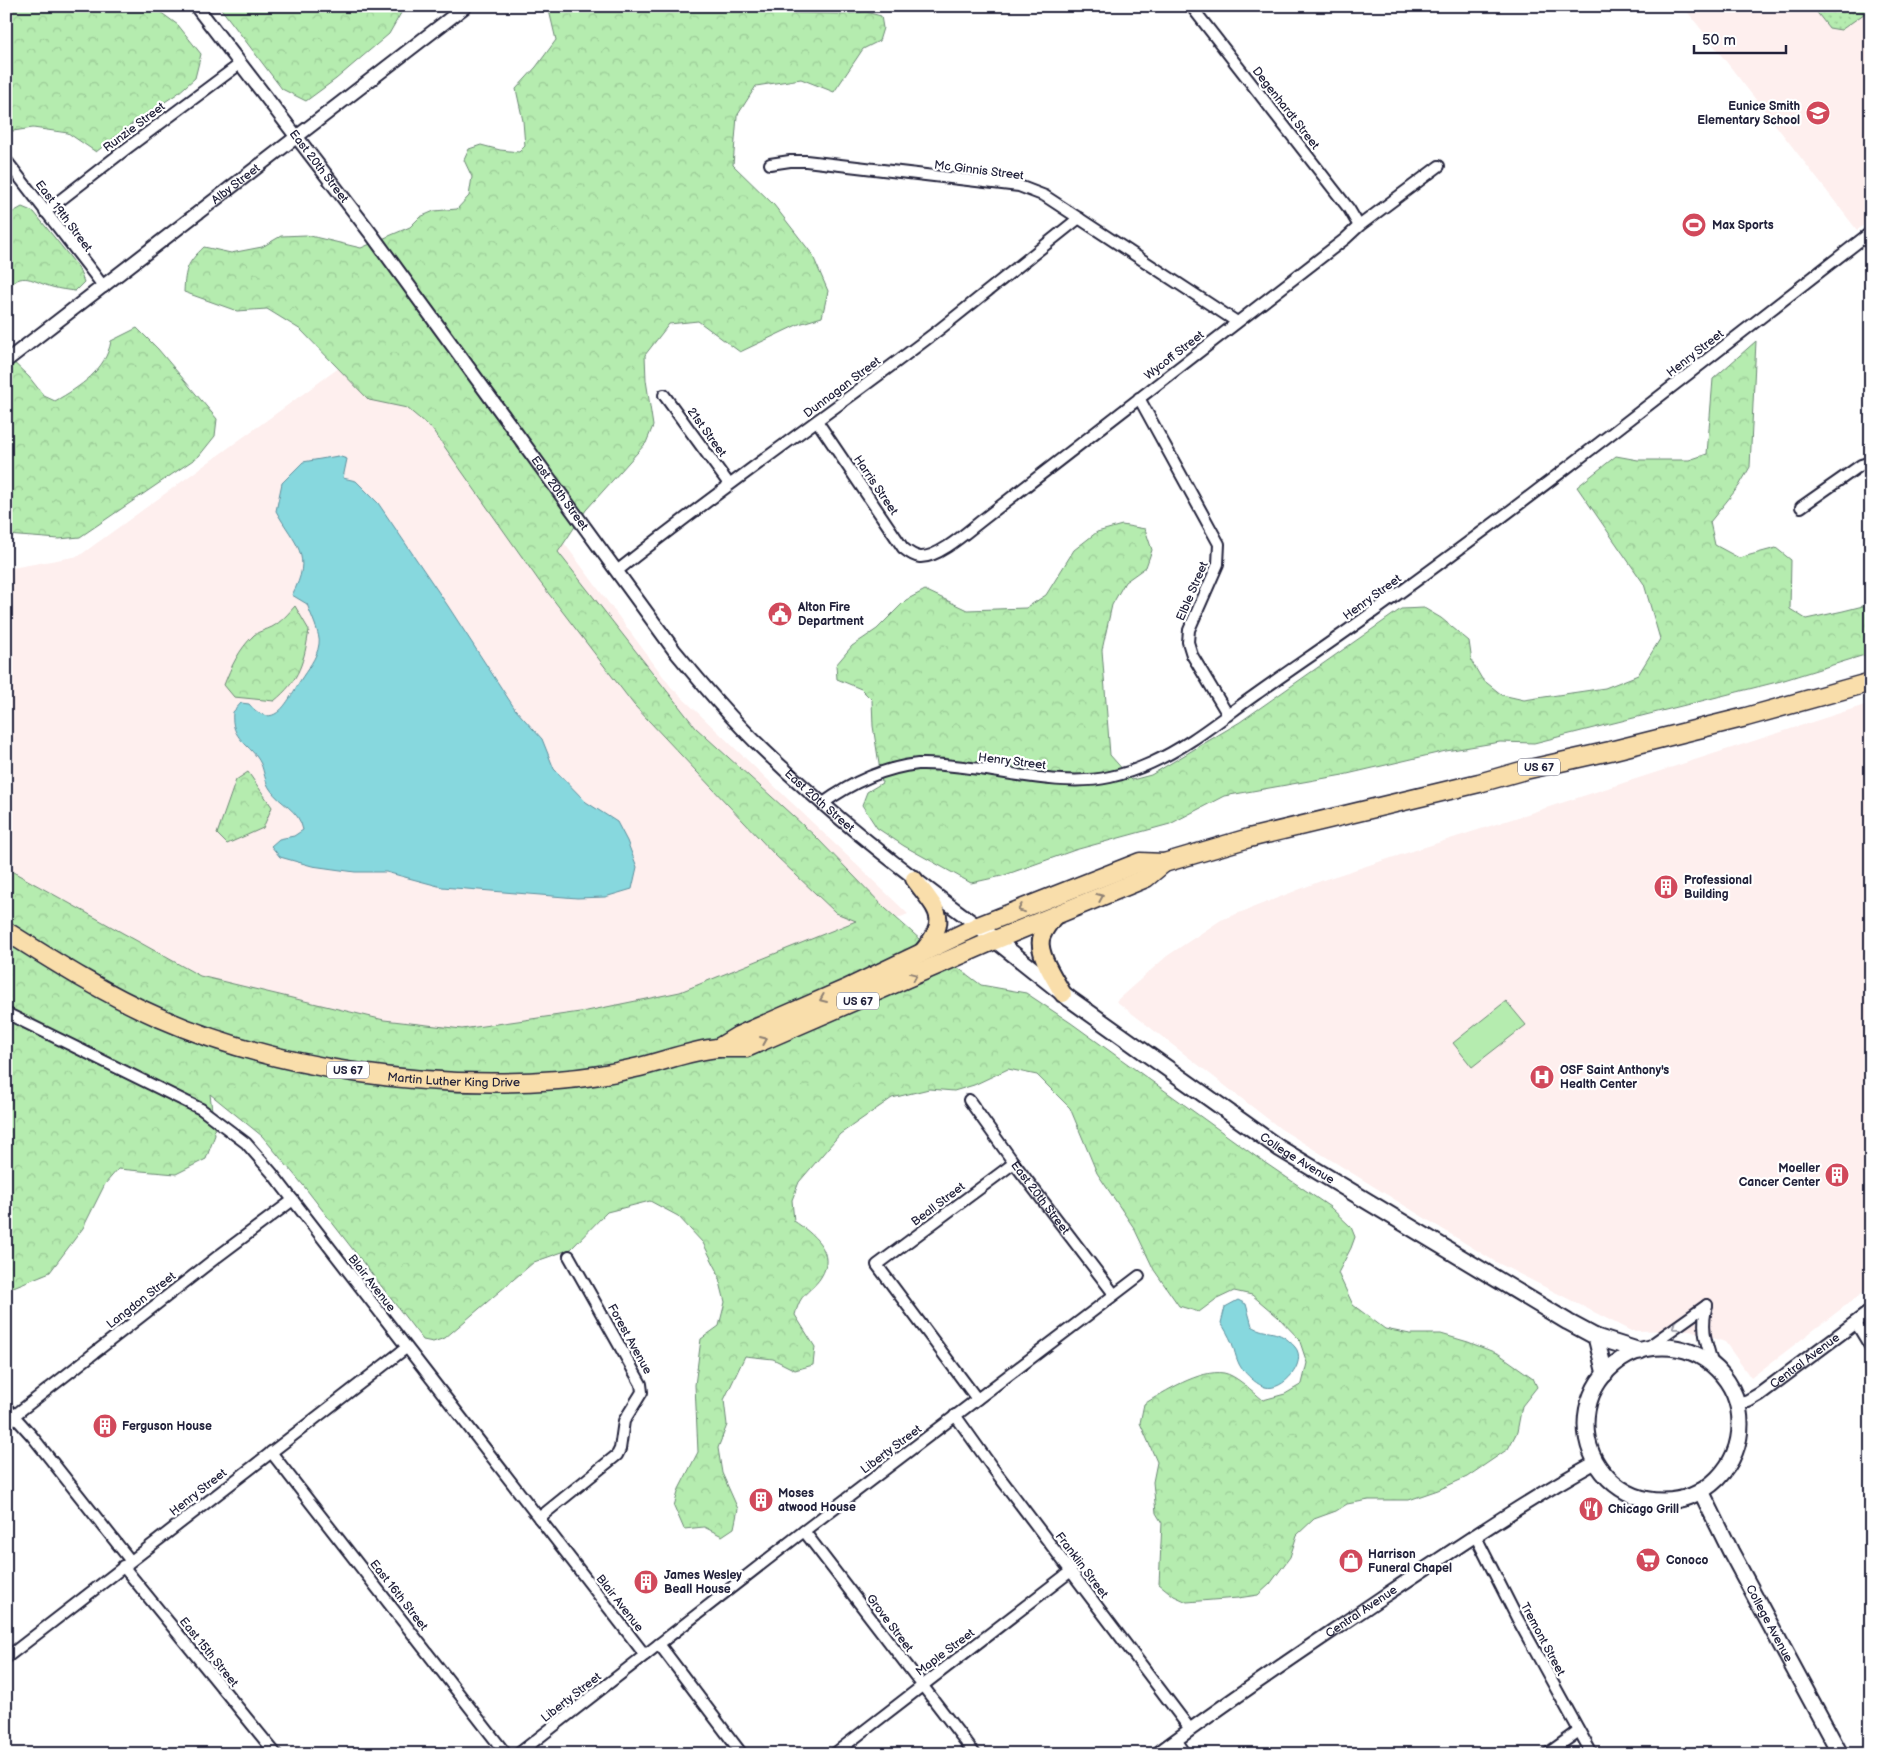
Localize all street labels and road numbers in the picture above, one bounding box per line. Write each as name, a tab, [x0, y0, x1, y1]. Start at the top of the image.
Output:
street label: Degenhardt Street	[1249, 64, 1323, 153]
street label: Runzie Street	[100, 99, 168, 156]
street label: East 20th Street	[286, 127, 352, 206]
street label: Mc Ginnis Street	[933, 158, 1025, 183]
street label: Alby Street	[209, 161, 263, 208]
street label: East 19th Street	[32, 178, 95, 255]
street label: Henry Street	[1664, 326, 1727, 380]
street label: Wycoff Street	[1142, 327, 1207, 383]
street label: Dunnagan Street	[801, 353, 884, 421]
street label: 21st Street	[684, 405, 730, 460]
street label: East 20th Street	[527, 453, 592, 534]
street label: Harris Street	[850, 453, 901, 518]
street label: Elble Street	[1173, 559, 1212, 623]
street label: Henry Street	[1340, 571, 1405, 624]
street label: Henry Street	[977, 750, 1047, 773]
road number: US 67	[1518, 759, 1560, 776]
street label: East 20th Street	[781, 766, 858, 836]
road number: US 67	[837, 992, 879, 1009]
road number: US 67	[327, 1062, 369, 1078]
street label: Martin Luther King Drive	[387, 1070, 520, 1090]
street label: College Avenue	[1257, 1130, 1337, 1188]
street label: East 20th Street	[1007, 1158, 1073, 1238]
street label: Beall Street	[908, 1179, 968, 1229]
street label: Blair Avenue	[345, 1252, 399, 1315]
street label: Langdon Street	[104, 1269, 179, 1332]
street label: Forest Avenue	[604, 1302, 655, 1377]
street label: Central Avenue	[1767, 1330, 1843, 1392]
street label: Liberty Street	[858, 1421, 925, 1477]
street label: Henry Street	[167, 1465, 230, 1519]
street label: Franklin Street	[1052, 1529, 1112, 1602]
street label: East 16th Street	[366, 1557, 431, 1634]
street label: Blair Avenue	[593, 1572, 647, 1635]
street label: Central Avenue	[1323, 1582, 1400, 1641]
street label: College Avenue	[1742, 1582, 1796, 1665]
street label: Grove Street	[863, 1591, 916, 1655]
street label: Tremont Street	[1517, 1600, 1568, 1679]
street label: East 15th Street	[176, 1614, 241, 1690]
street label: Maple Street	[913, 1625, 978, 1679]
street label: Liberty Street	[538, 1669, 605, 1726]

